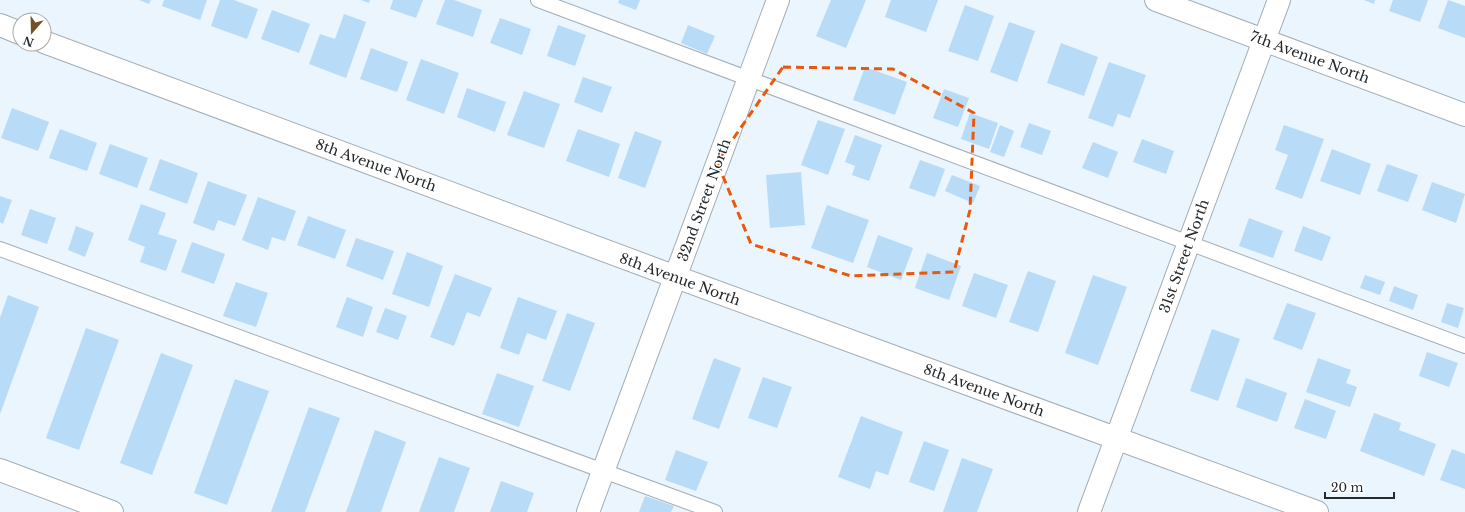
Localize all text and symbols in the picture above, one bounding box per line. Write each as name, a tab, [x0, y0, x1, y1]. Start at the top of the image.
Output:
north arrow	[12, 12, 52, 52]
street label: 7th Avenue North	[1248, 27, 1372, 87]
text: N	[21, 33, 36, 50]
street label: 8th Avenue North	[313, 135, 439, 195]
street label: 32nd Street North	[673, 136, 735, 264]
street label: 31st Street North	[1155, 196, 1213, 315]
street label: 8th Avenue North	[617, 249, 743, 309]
street label: 8th Avenue North	[921, 360, 1047, 420]
scale bar	[1325, 474, 1394, 500]
text: 20 m	[1331, 480, 1363, 495]

